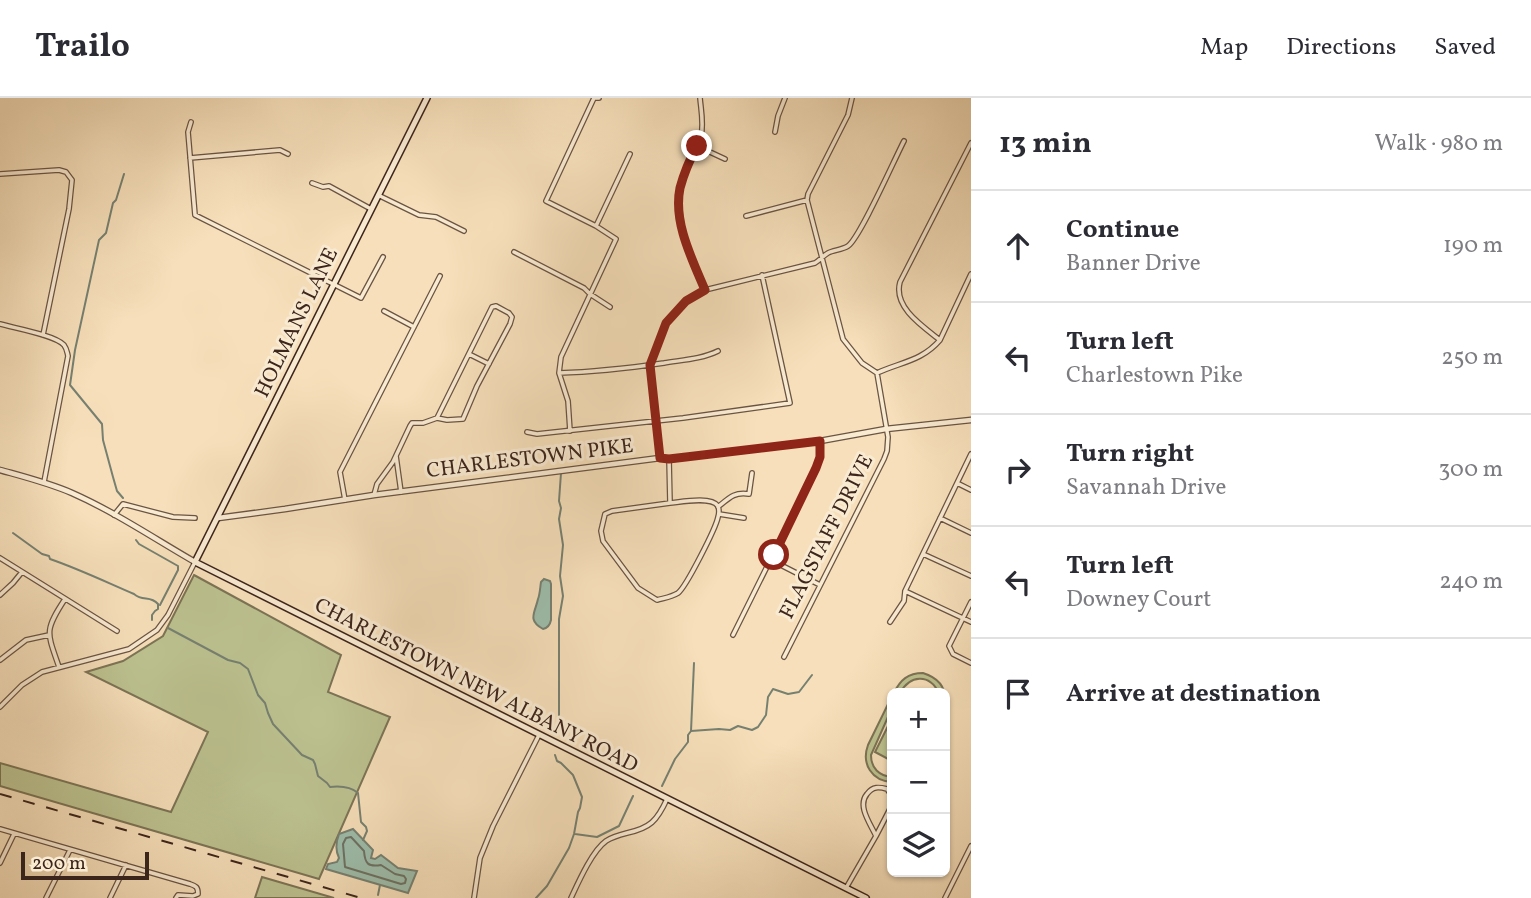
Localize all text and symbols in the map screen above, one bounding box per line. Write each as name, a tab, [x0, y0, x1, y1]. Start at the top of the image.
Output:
text: Trailo	[35, 25, 130, 71]
text: Map	[1200, 31, 1248, 65]
text: Directions	[1286, 31, 1396, 65]
text: Saved	[1434, 31, 1496, 65]
text: 13 min	[999, 123, 1092, 165]
text: Walk · 980 m	[1375, 128, 1503, 160]
route end	[681, 130, 712, 161]
text: Continue	[1066, 212, 1179, 248]
icon: ahead	[999, 227, 1037, 265]
text: 190 m	[1443, 230, 1503, 262]
street label: HOLMANS LANE	[248, 243, 346, 403]
text: Banner Drive	[1066, 248, 1201, 280]
text: Turn left	[1066, 324, 1174, 360]
icon: left	[999, 339, 1037, 377]
text: 250 m	[1441, 342, 1503, 374]
text: Charlestown Pike	[1066, 360, 1243, 392]
street label: CHARLESTOWN PIKE	[425, 432, 635, 486]
text: Turn right	[1066, 436, 1194, 472]
street label: FLAGSTAFF DRIVE	[773, 450, 881, 624]
icon: right	[999, 451, 1037, 489]
text: 300 m	[1439, 454, 1503, 486]
text: Savannah Drive	[1066, 472, 1226, 504]
route start	[758, 539, 789, 570]
text: Turn left	[1066, 548, 1174, 584]
icon: left	[999, 563, 1037, 601]
text: 240 m	[1439, 566, 1503, 598]
text: Downey Court	[1066, 584, 1211, 616]
street label: CHARLESTOWN NEW ALBANY ROAD	[309, 591, 643, 781]
icon: arrive	[999, 675, 1037, 713]
text: Arrive at destination	[1066, 676, 1321, 712]
map controls	[887, 688, 950, 877]
button: +	[887, 688, 950, 751]
button: −	[887, 751, 950, 814]
button: layers	[887, 814, 950, 877]
scale bar	[21, 849, 149, 881]
text: 200 m	[32, 851, 86, 877]

